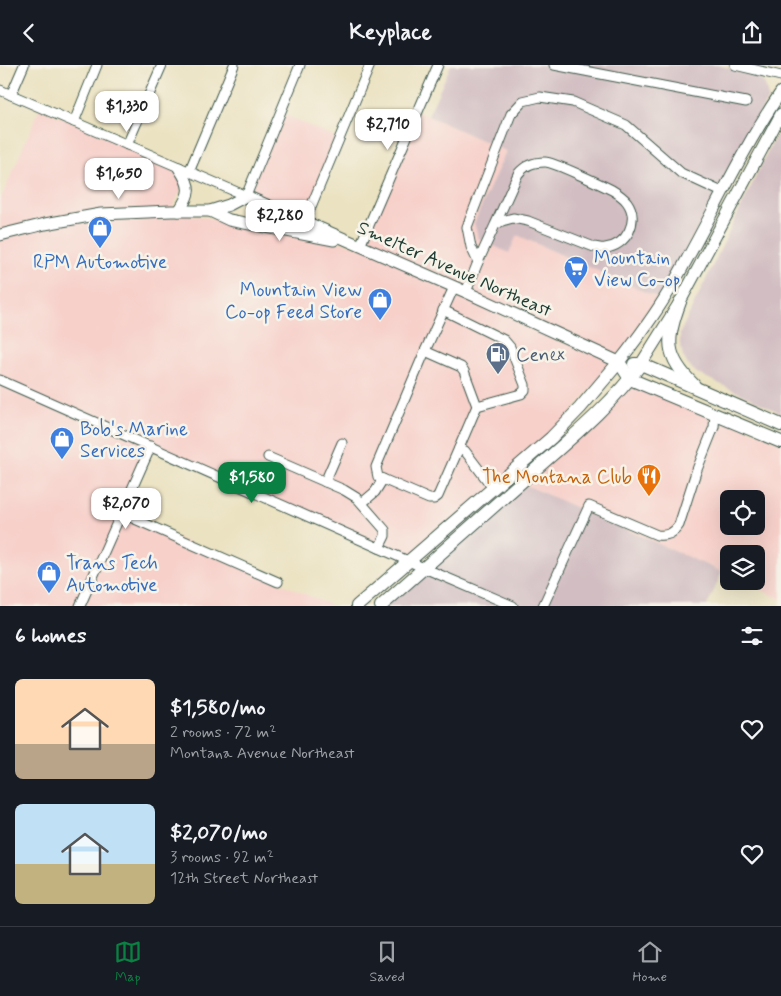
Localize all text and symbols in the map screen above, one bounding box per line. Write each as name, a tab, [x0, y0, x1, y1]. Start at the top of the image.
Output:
icon: back	[15, 19, 43, 47]
text: Keyplace	[349, 19, 432, 47]
icon: share	[738, 19, 766, 47]
pin: $1,330	[86, 91, 168, 133]
text: $1,330	[106, 96, 148, 117]
pin: $2,710	[347, 109, 429, 151]
text: $2,710	[366, 114, 410, 135]
pin: $1,650	[78, 157, 160, 200]
text: $1,650	[96, 163, 142, 184]
pin: $2,280	[239, 199, 321, 242]
text: $2,280	[257, 205, 303, 226]
shop icon: RPM Automotive	[87, 215, 113, 249]
street label: Smelter Avenue Northeast	[353, 215, 556, 324]
place label: Mountain View Co-op	[594, 246, 681, 293]
place label: RPM Automotive	[33, 250, 167, 275]
supermarket icon: Mountain View Co-op	[563, 255, 589, 289]
place label: Mountain View Co-op Feed Store	[225, 278, 362, 325]
shop icon: Mountain View Co-op Feed Store	[367, 287, 393, 321]
fuel station icon: Cenex	[485, 341, 511, 375]
place label: Cenex	[516, 343, 566, 368]
place label: Bob's Marine Services	[80, 417, 188, 464]
shop icon: Bob's Marine Services	[49, 426, 75, 460]
pin: $1,580	[211, 461, 293, 504]
restaurant icon: The Montana Club	[636, 463, 662, 497]
place label: The Montana Club	[482, 465, 632, 490]
text: $1,580	[229, 467, 275, 488]
pin: $2,070	[85, 487, 167, 530]
map controls	[720, 490, 765, 590]
button: locate	[720, 490, 765, 535]
text: $2,070	[102, 493, 150, 514]
button: layers	[720, 545, 765, 590]
place label: Trans Tech Automotive	[66, 551, 158, 598]
shop icon: Trans Tech Automotive	[36, 560, 62, 594]
text: 6 homes	[15, 622, 86, 650]
icon: filters	[738, 622, 766, 650]
text: $1,580/mo	[170, 694, 265, 722]
icon: home	[55, 699, 115, 759]
icon: heart	[738, 715, 766, 743]
text: 2 rooms · 72 m²	[170, 722, 276, 743]
text: Montana Avenue Northeast	[170, 743, 355, 764]
text: $2,070/mo	[170, 819, 268, 847]
icon: home	[55, 824, 115, 884]
icon: heart	[738, 840, 766, 868]
text: 3 rooms · 92 m²	[170, 847, 274, 868]
text: 12th Street Northeast	[170, 868, 318, 889]
tab: Map	[114, 938, 142, 986]
tab: Saved	[369, 938, 405, 986]
tab: Home	[632, 938, 667, 986]

